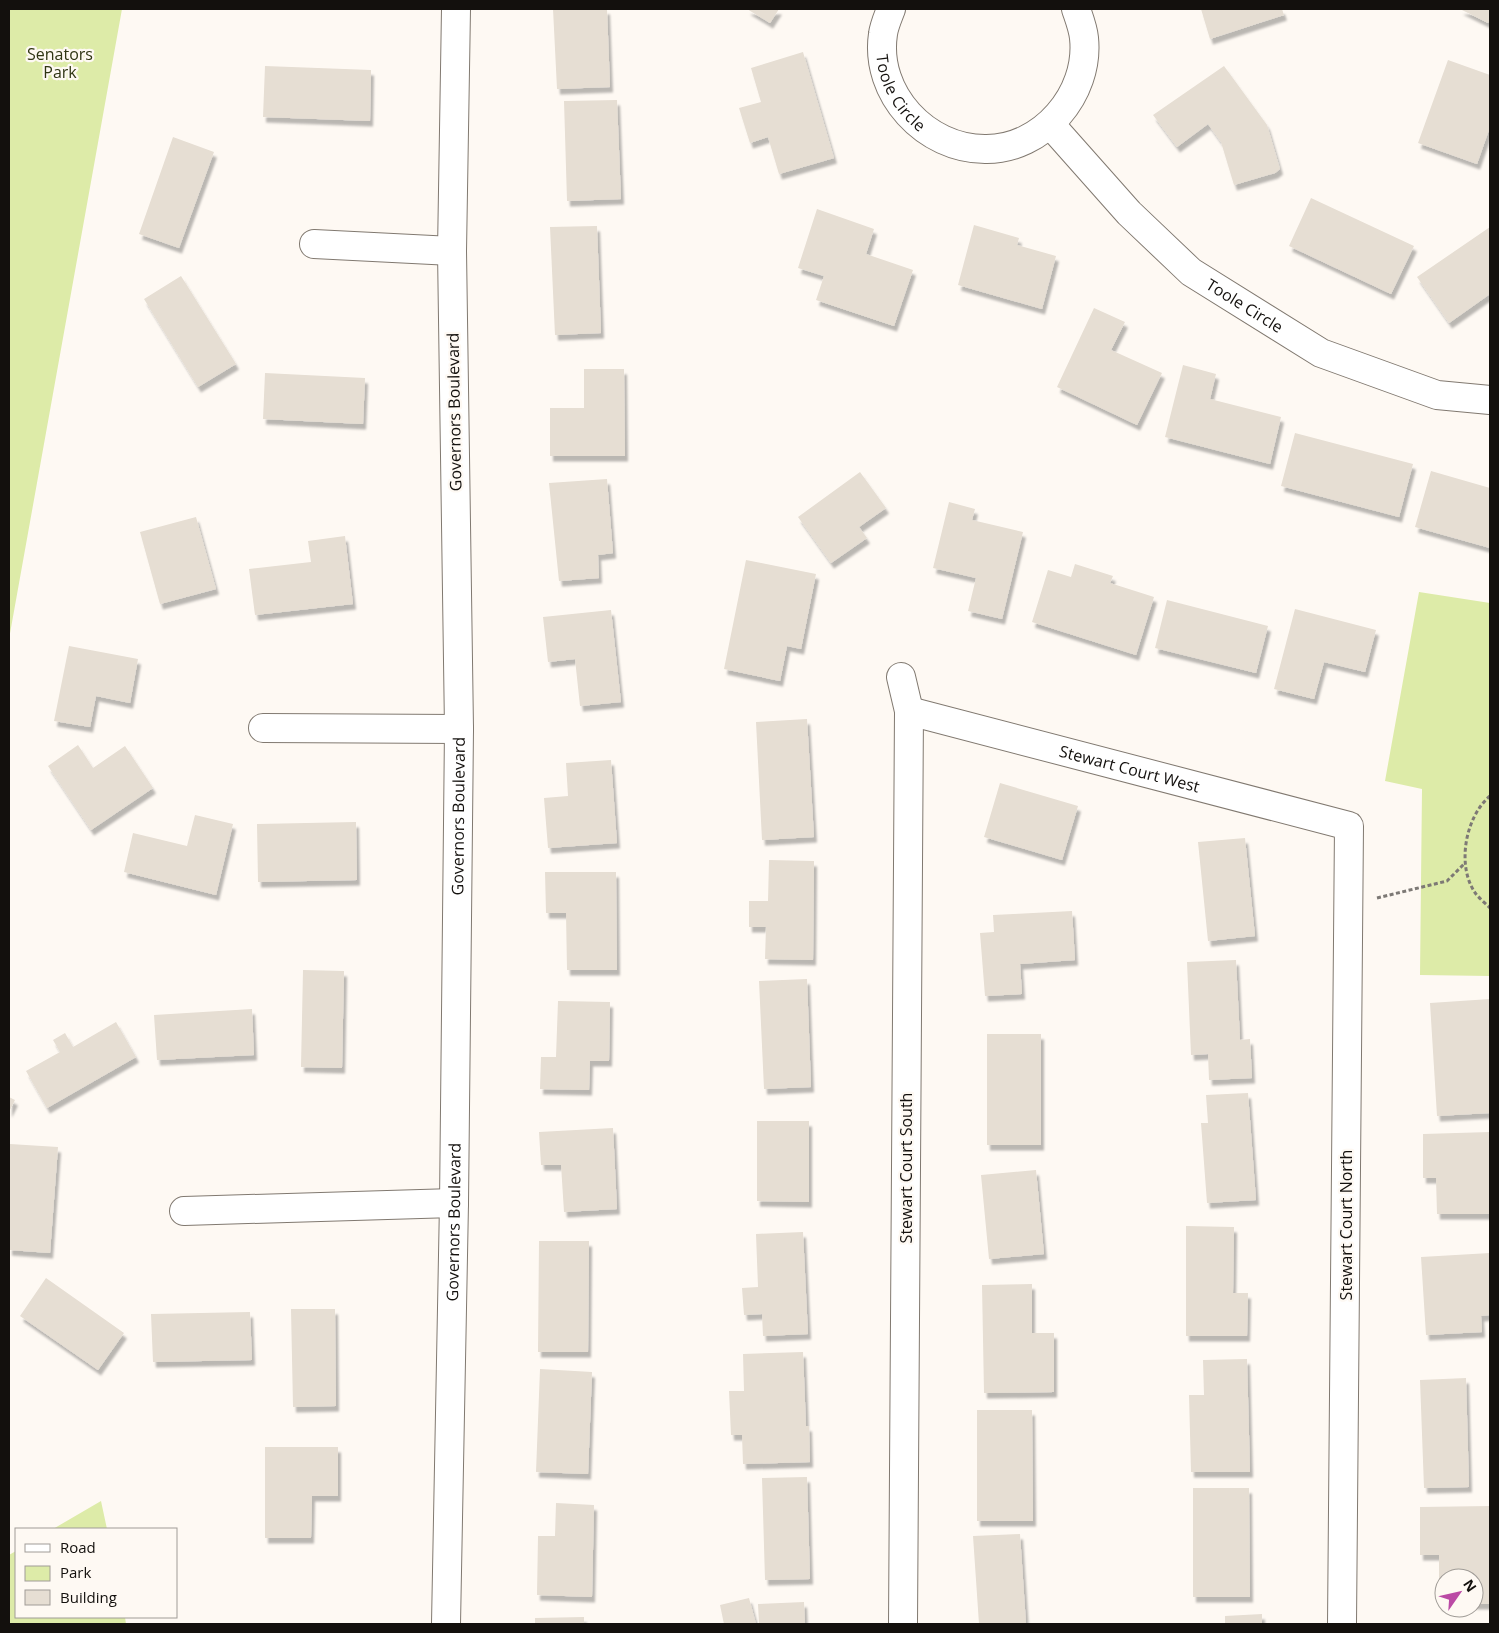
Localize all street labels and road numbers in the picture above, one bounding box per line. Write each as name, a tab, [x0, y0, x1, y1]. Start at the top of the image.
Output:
street label: Toole Circle	[871, 53, 930, 136]
street label: Toole Circle	[1202, 273, 1287, 338]
street label: Governors Boulevard	[442, 333, 466, 491]
street label: Governors Boulevard	[446, 737, 470, 896]
street label: Stewart Court West	[1057, 740, 1202, 798]
street label: Stewart Court South	[895, 1093, 917, 1243]
street label: Governors Boulevard	[441, 1143, 466, 1302]
street label: Stewart Court North	[1335, 1150, 1357, 1300]

